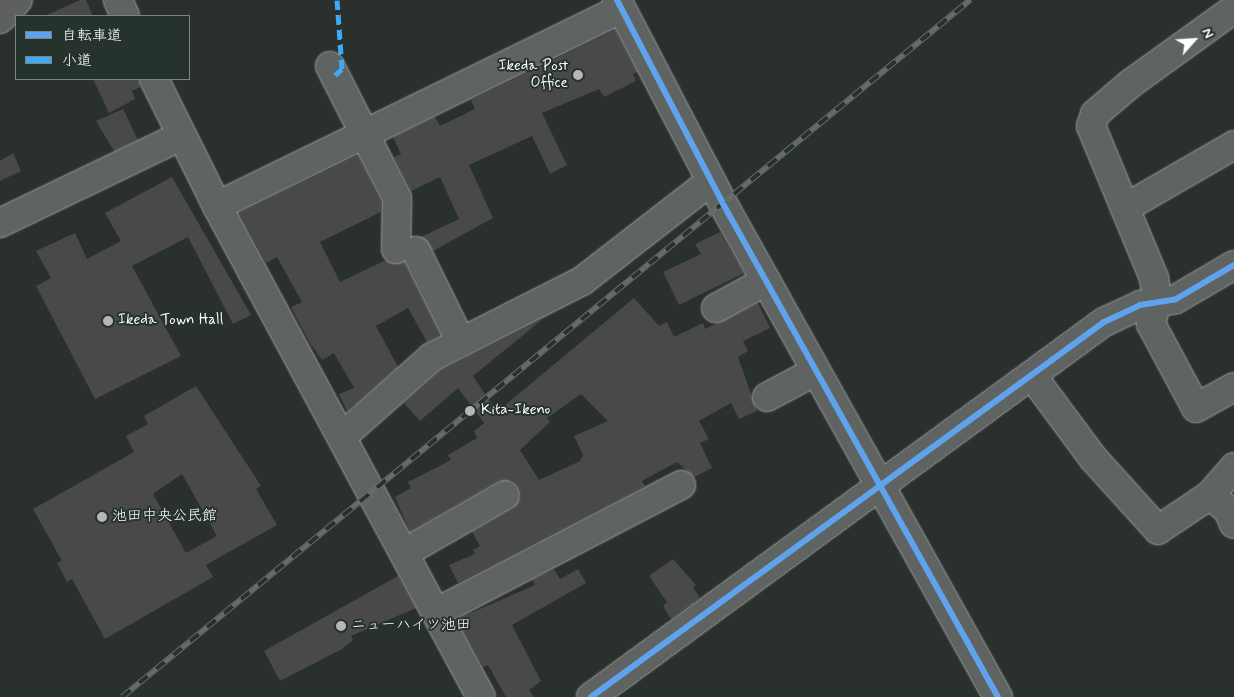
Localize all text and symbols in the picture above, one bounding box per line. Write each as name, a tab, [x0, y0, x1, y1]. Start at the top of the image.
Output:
legend	[15, 15, 190, 80]
north arrow	[1169, 15, 1219, 65]
text: N	[1197, 25, 1218, 42]
text: 自転車道	[62, 26, 122, 46]
text: 小道	[62, 51, 92, 71]
place label: Ikeda Post Office	[501, 57, 568, 92]
marker: Ikeda Post Office	[572, 69, 584, 81]
place label: Ikeda Town Hall	[118, 312, 224, 330]
marker: Ikeda Town Hall	[102, 315, 114, 327]
place label: Kita-Ikeno	[481, 402, 550, 420]
marker: Kita-Ikeno	[463, 404, 477, 418]
place label: 池田中央公民館	[112, 508, 217, 526]
marker: 池田中央公民館	[96, 511, 108, 523]
place label: ニューハイツ池田	[351, 617, 471, 635]
marker: ニューハイツ池田	[335, 620, 347, 632]

